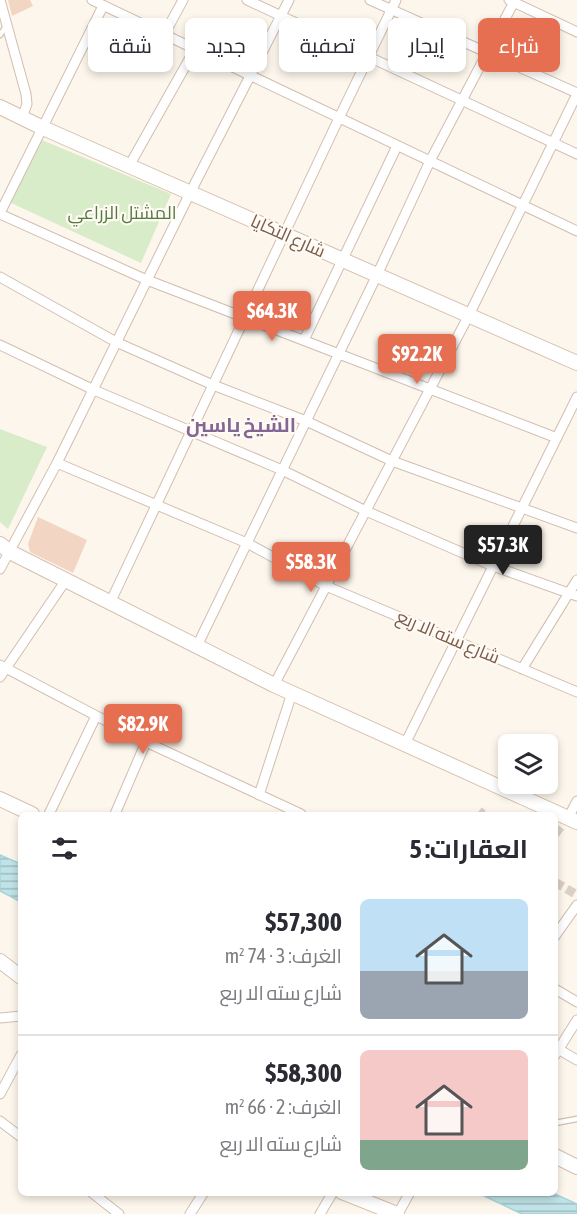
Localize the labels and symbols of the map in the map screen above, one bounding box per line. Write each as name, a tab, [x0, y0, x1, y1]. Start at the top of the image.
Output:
park label: المشتل الزراعي	[67, 202, 177, 227]
street label: شارع التكايا	[247, 210, 329, 263]
pin: $64.3K	[223, 291, 321, 342]
pin: $92.2K	[368, 334, 466, 385]
district label: الشيخ ياسين	[186, 413, 296, 439]
pin: $57.3K	[454, 525, 552, 576]
pin: $58.3K	[262, 542, 360, 593]
street label: شارع سته الا ربع	[393, 605, 503, 670]
pin: $82.9K	[94, 704, 192, 755]

